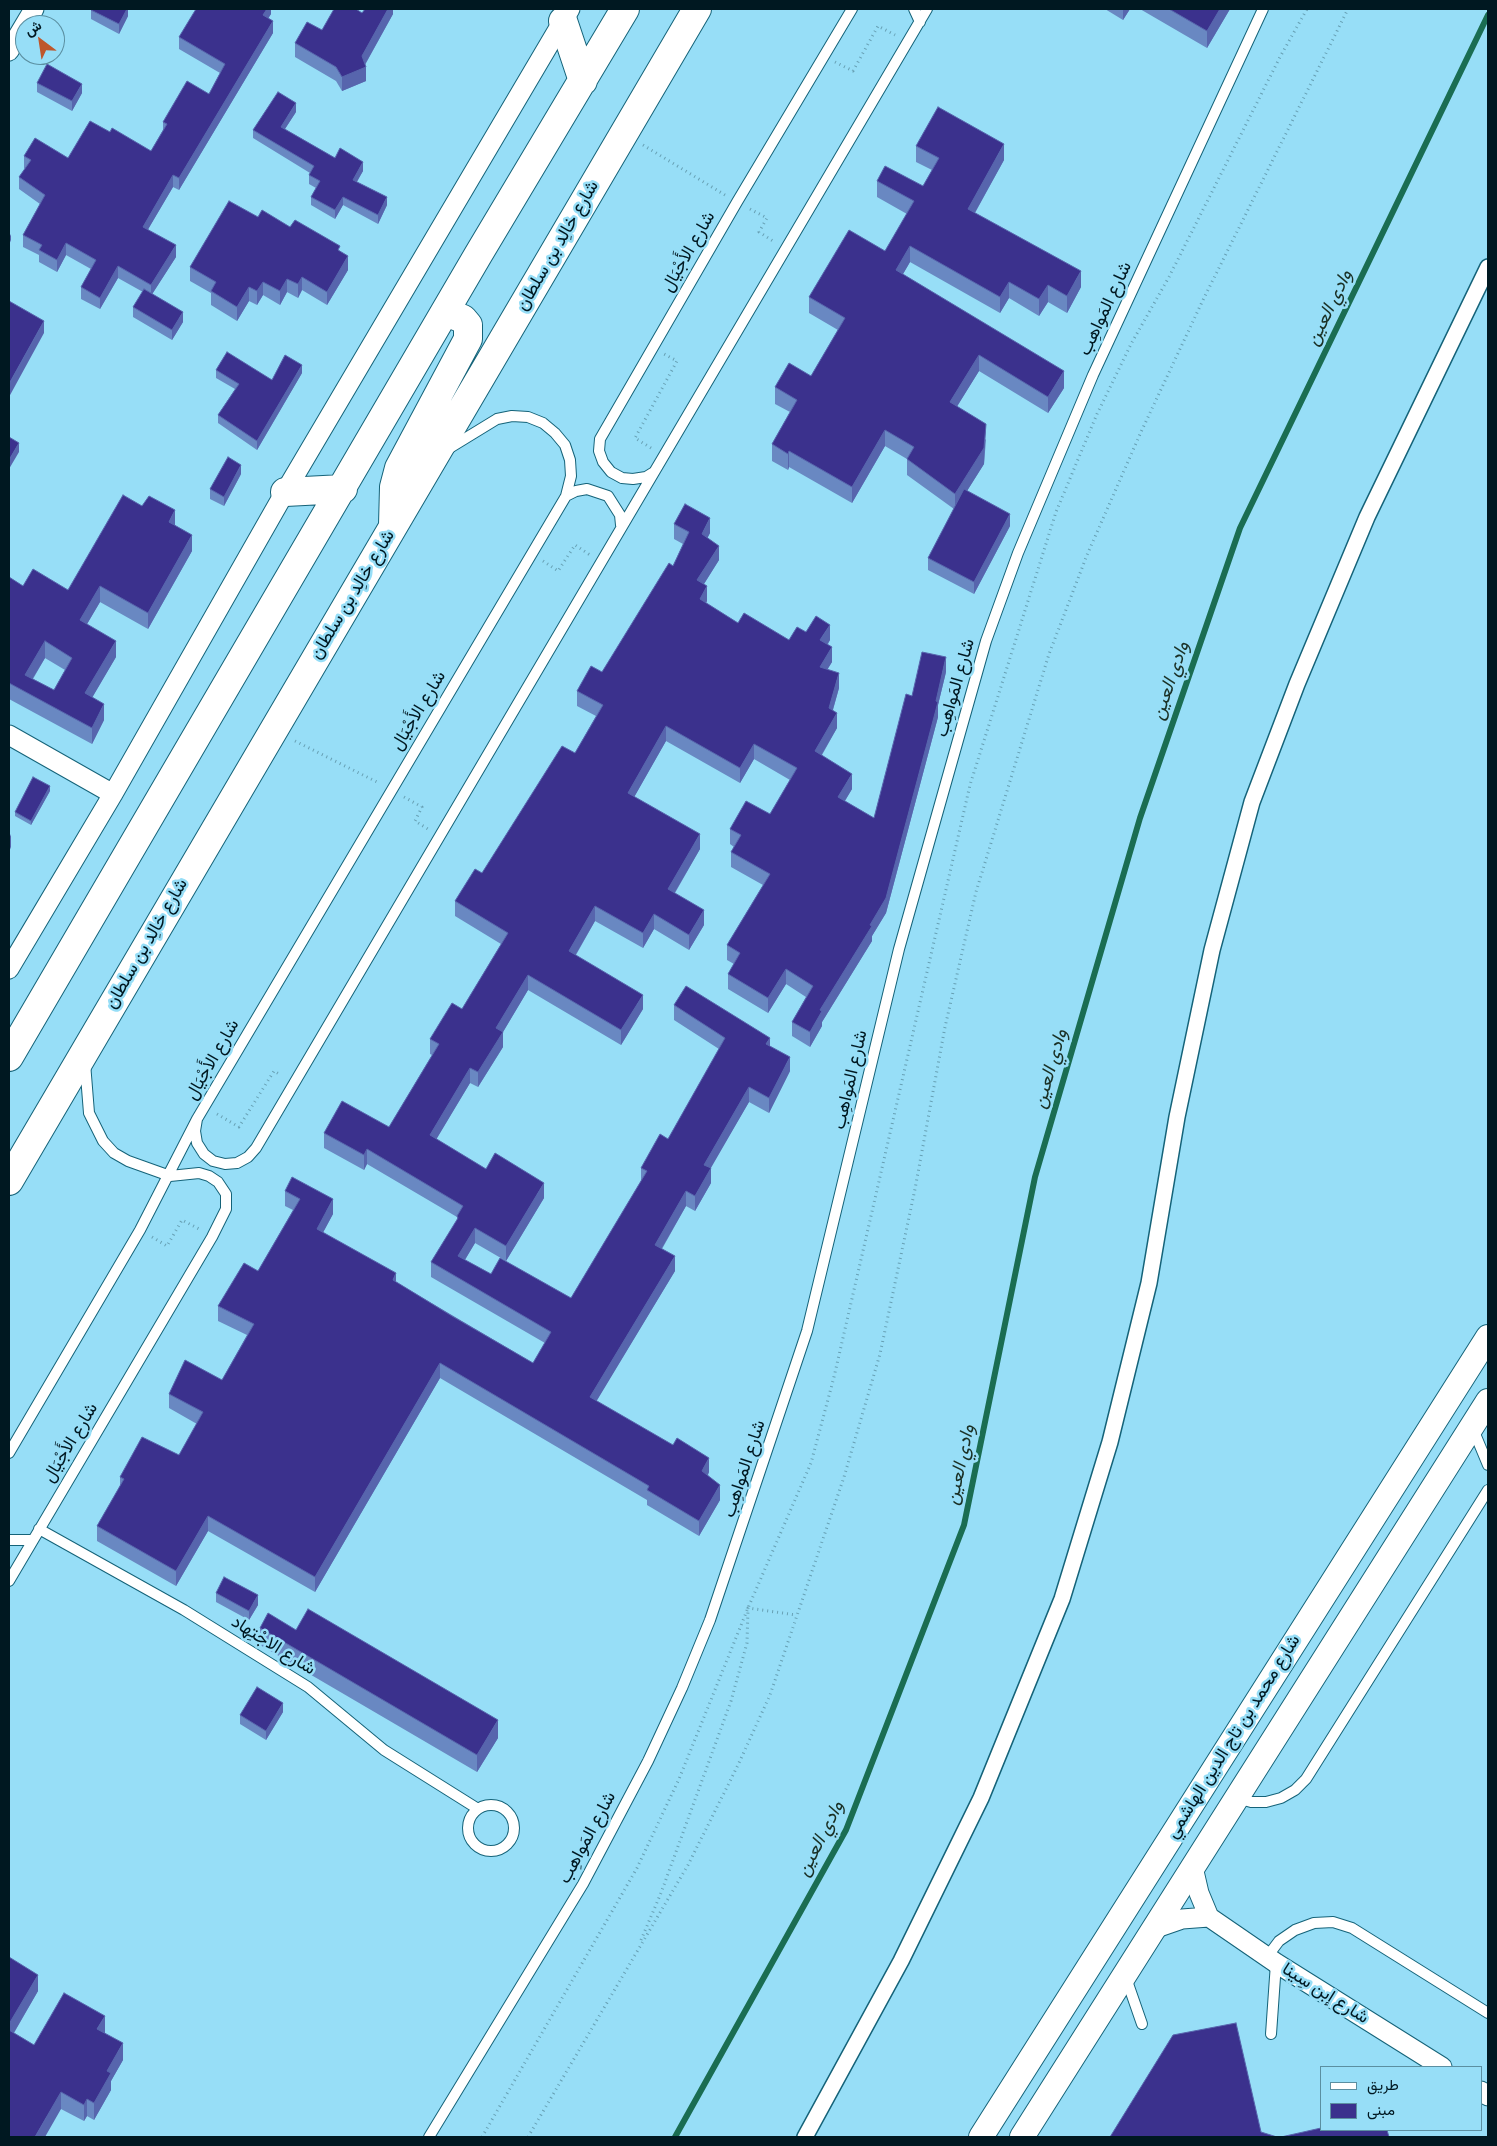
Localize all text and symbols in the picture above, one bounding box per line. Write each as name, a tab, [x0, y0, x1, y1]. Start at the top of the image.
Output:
text: ش	[20, 14, 45, 41]
north arrow	[15, 15, 65, 65]
street label: شارع خالِد بن سلطان	[512, 177, 604, 315]
street label: شارع الأَجْيَال	[657, 208, 721, 296]
street label: شارع المَواهِب	[1075, 259, 1137, 359]
water label: وادي العين	[1302, 266, 1358, 350]
street label: شارع خالِد بن سلطان	[306, 526, 400, 664]
street label: شارع المَواهِب	[932, 636, 980, 740]
water label: وادي العين	[1147, 639, 1195, 723]
street label: شارع الأَجْيَال	[387, 667, 451, 755]
street label: شارع خالِد بن سلطان	[101, 875, 193, 1013]
street label: شارع الأَجْيَال	[181, 1016, 245, 1104]
water label: وادي العين	[1029, 1027, 1073, 1111]
street label: شارع المَواهِب	[829, 1028, 873, 1132]
street label: شارع الأَجْيَال	[39, 1399, 103, 1487]
street label: شارع المَواهِب	[719, 1418, 771, 1520]
water label: وادي العين	[941, 1423, 981, 1507]
street label: شارع الاجْتِهاد	[227, 1612, 319, 1680]
street label: شارع محمد بن تاج الدين الهاشمي	[1162, 1631, 1306, 1843]
street label: شارع المَواهِب	[555, 1788, 621, 1888]
water label: وادي العين	[792, 1798, 850, 1880]
street label: شارع إبن سِينا	[1278, 1959, 1372, 2029]
legend	[1320, 2066, 1482, 2131]
text: طريق	[1367, 2073, 1399, 2096]
text: مبنى	[1367, 2098, 1395, 2121]

